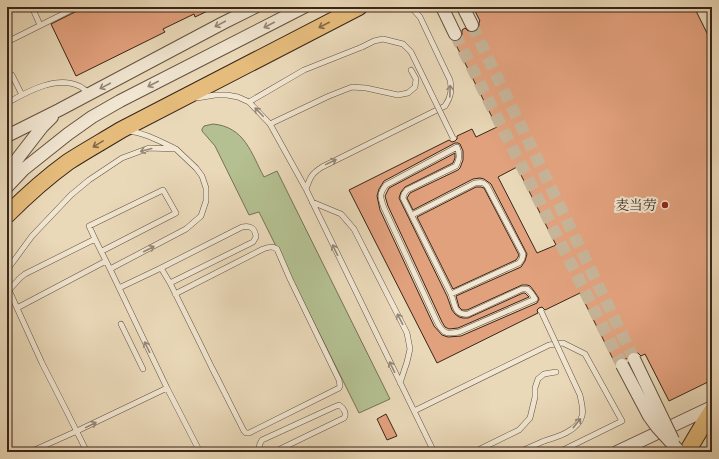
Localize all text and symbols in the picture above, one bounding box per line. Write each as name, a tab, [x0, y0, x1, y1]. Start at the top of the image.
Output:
one-way arrow	[214, 21, 226, 29]
one-way arrow	[263, 22, 275, 29]
one-way arrow	[318, 22, 330, 29]
one-way arrow	[148, 81, 160, 88]
one-way arrow	[99, 82, 111, 90]
one-way arrow	[446, 85, 454, 98]
one-way arrow	[254, 107, 264, 117]
one-way arrow	[93, 140, 104, 148]
one-way arrow	[140, 146, 153, 154]
one-way arrow	[325, 158, 337, 165]
place label: 麦当劳	[615, 197, 657, 214]
marker: 麦当劳	[660, 200, 670, 210]
one-way arrow	[331, 244, 338, 256]
one-way arrow	[143, 245, 155, 252]
one-way arrow	[396, 313, 403, 325]
one-way arrow	[143, 341, 150, 353]
one-way arrow	[388, 361, 395, 373]
one-way arrow	[573, 418, 582, 428]
one-way arrow	[85, 420, 97, 428]

